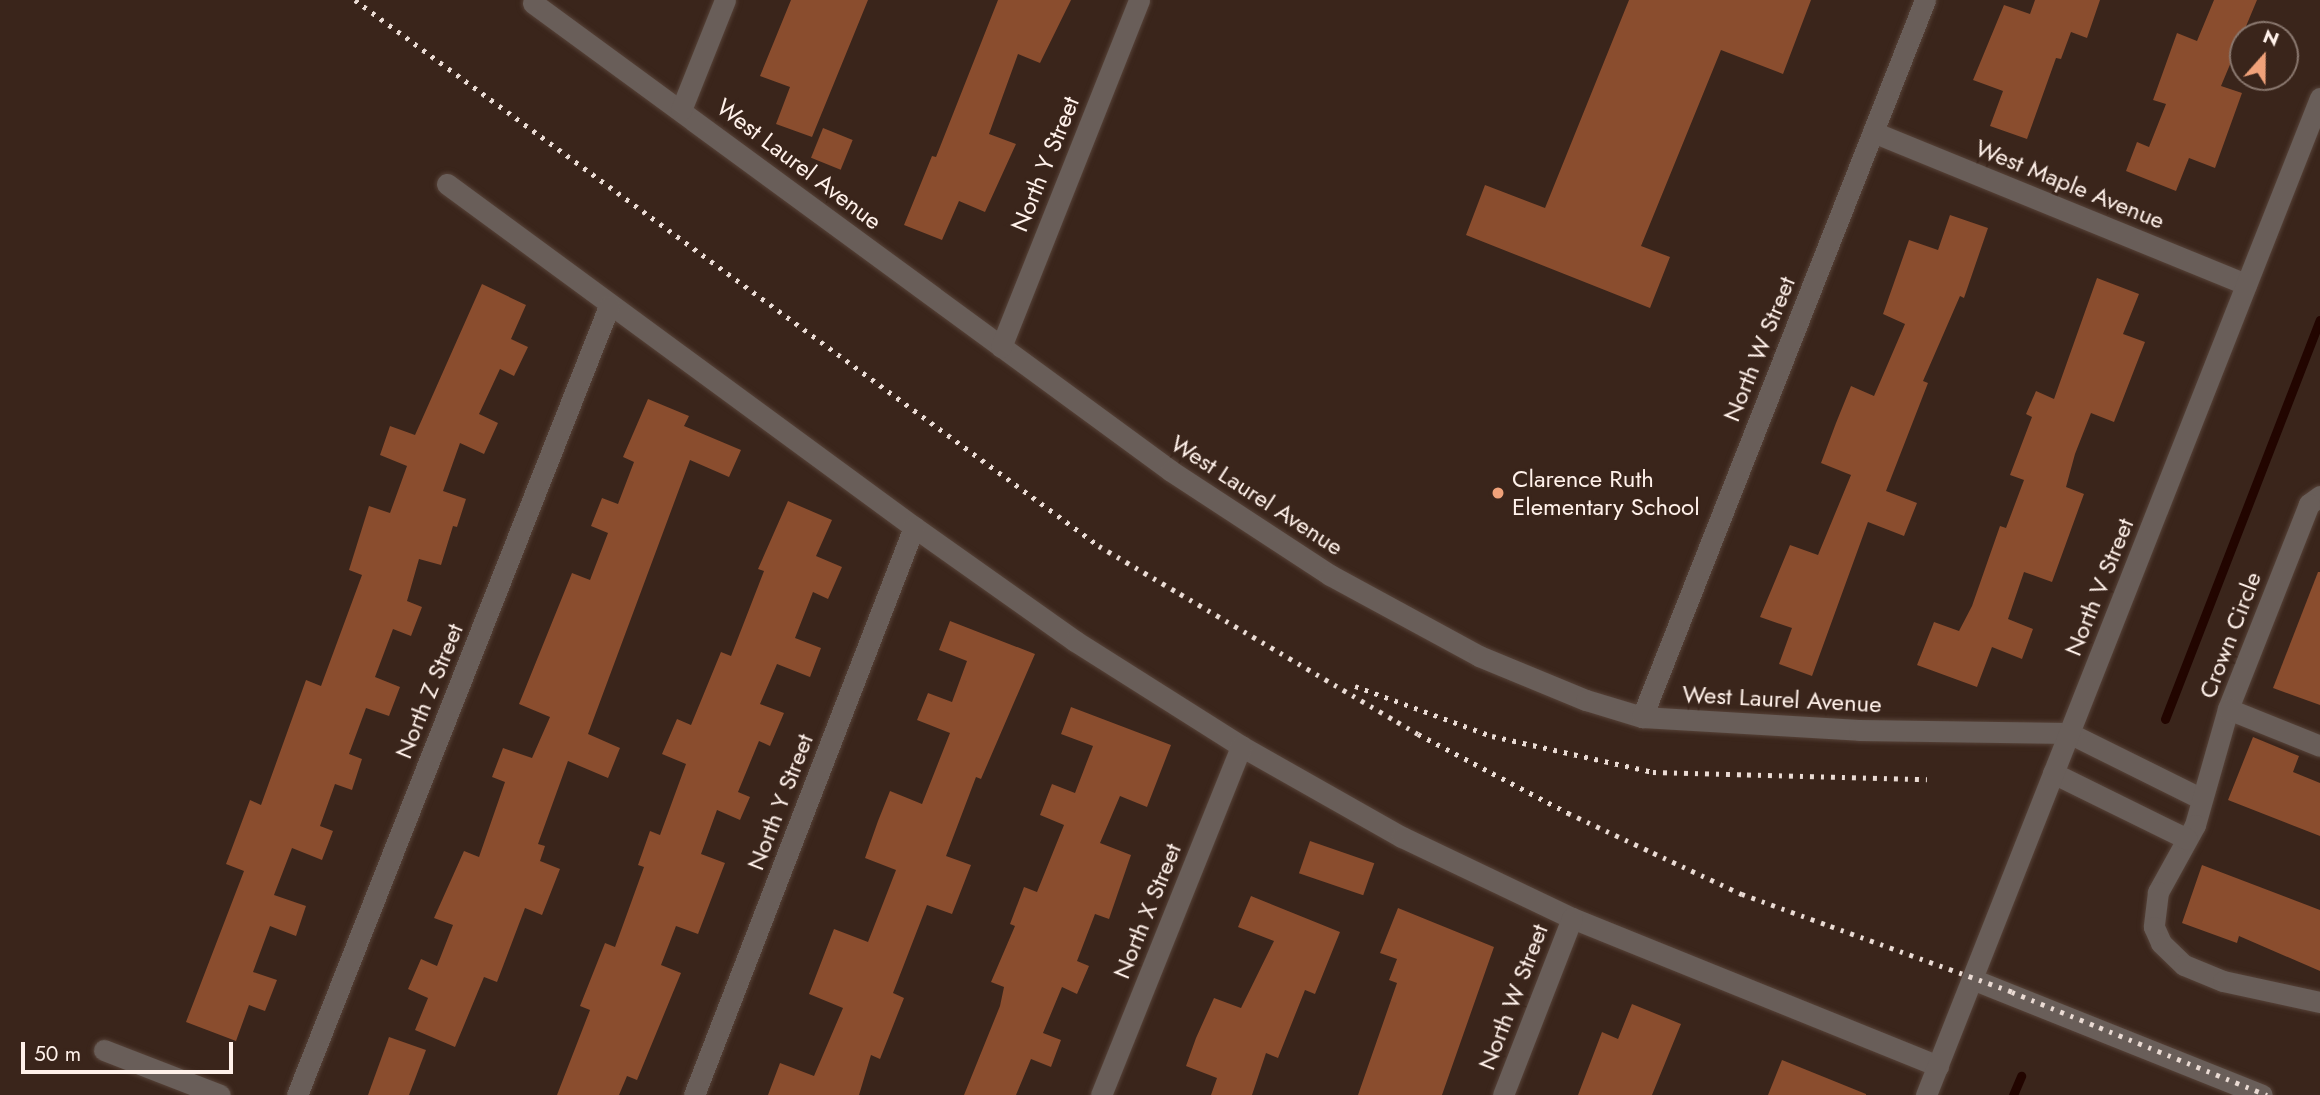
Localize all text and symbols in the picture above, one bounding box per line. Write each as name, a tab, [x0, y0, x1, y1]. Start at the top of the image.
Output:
north arrow	[2229, 21, 2299, 91]
text: N	[2259, 22, 2283, 53]
street label: West Laurel Avenue	[711, 92, 887, 236]
street label: North Y Street	[1005, 92, 1085, 236]
street label: West Maple Avenue	[1971, 133, 2169, 235]
street label: North W Street	[1717, 272, 1801, 426]
street label: West Laurel Avenue	[1166, 429, 1348, 561]
place label: Clarence Ruth Elementary School	[1512, 465, 1700, 521]
marker: Clarence Ruth Elementary School	[1490, 485, 1506, 501]
street label: North V Street	[2058, 514, 2140, 660]
street label: Crown Circle	[2193, 568, 2267, 702]
street label: North Z Street	[389, 619, 469, 763]
street label: West Laurel Avenue	[1682, 679, 1882, 719]
street label: North Y Street	[741, 730, 819, 874]
street label: North X Street	[1107, 839, 1187, 983]
street label: North W Street	[1472, 920, 1554, 1074]
scale bar	[24, 1028, 236, 1072]
text: 50 m	[34, 1039, 81, 1069]

